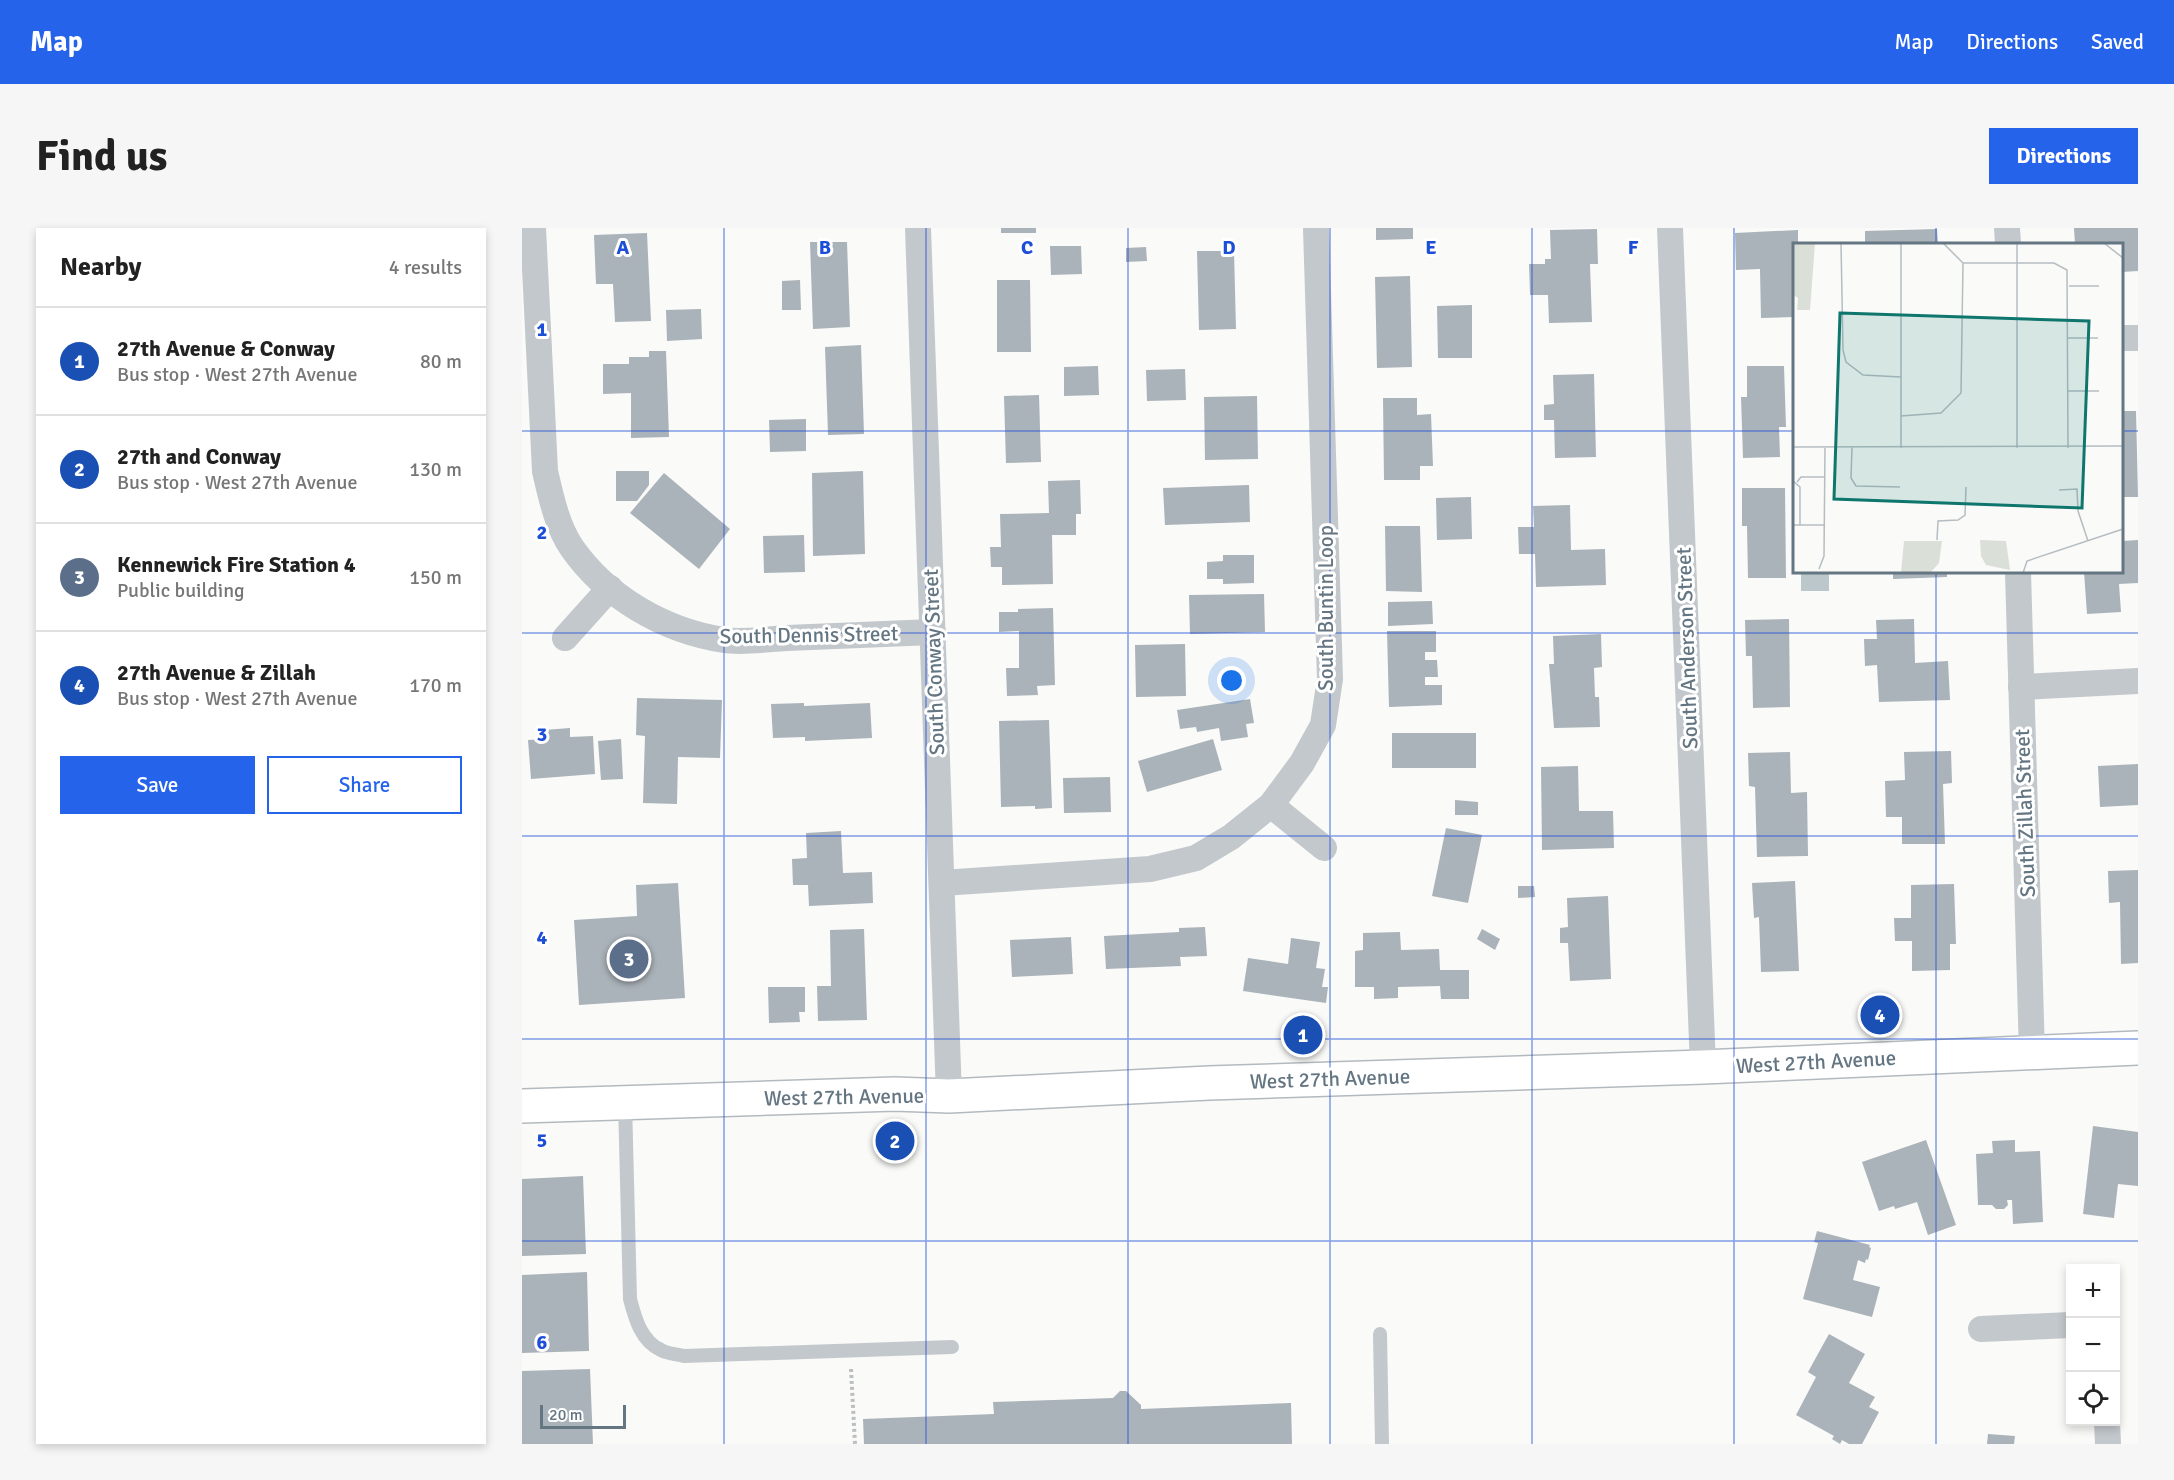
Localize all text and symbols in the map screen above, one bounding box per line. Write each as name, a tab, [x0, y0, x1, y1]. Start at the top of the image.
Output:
text: Map	[30, 25, 83, 59]
text: Map	[1895, 29, 1933, 55]
text: Directions	[1966, 29, 2058, 55]
text: Saved	[2091, 29, 2144, 55]
button: Directions	[1989, 128, 2138, 184]
text: Find us	[36, 131, 167, 182]
text: A	[617, 235, 630, 260]
text: B	[819, 235, 831, 260]
text: C	[1021, 235, 1033, 260]
text: D	[1222, 235, 1236, 260]
text: E	[1425, 235, 1437, 260]
text: F	[1628, 235, 1639, 260]
inset map	[1793, 243, 2123, 573]
text: Nearby	[60, 251, 141, 283]
text: 4 results	[389, 255, 462, 280]
text: 1	[537, 317, 548, 342]
text: 27th Avenue & Conway	[117, 335, 335, 362]
text: 1	[74, 349, 85, 374]
text: 80 m	[420, 349, 462, 374]
text: Bus stop · West 27th Avenue	[117, 362, 357, 387]
text: 27th and Conway	[117, 443, 281, 470]
text: 2	[74, 457, 85, 482]
text: 130 m	[409, 457, 462, 482]
text: Bus stop · West 27th Avenue	[117, 470, 357, 495]
text: 2	[537, 520, 547, 545]
street label: South Buntin Loop	[1313, 525, 1339, 691]
street label: South Anderson Street	[1670, 547, 1704, 749]
text: Kennewick Fire Station 4	[117, 551, 356, 578]
text: 3	[74, 565, 85, 590]
text: 150 m	[409, 565, 462, 590]
street label: South Conway Street	[918, 568, 950, 756]
text: Public building	[117, 578, 245, 603]
street label: South Dennis Street	[719, 620, 899, 650]
text: 27th Avenue & Zillah	[117, 659, 316, 686]
your location	[1217, 666, 1246, 695]
text: 4	[74, 673, 85, 698]
text: 170 m	[409, 673, 462, 698]
text: Bus stop · West 27th Avenue	[117, 686, 357, 711]
text: 3	[537, 722, 547, 747]
street label: South Zillah Street	[2009, 728, 2041, 898]
button: Save	[60, 756, 255, 814]
button: Share	[267, 756, 462, 814]
text: 4	[537, 925, 548, 950]
pin: 3	[610, 936, 648, 982]
pin: 4	[1860, 992, 1900, 1038]
pin: 1	[1284, 1012, 1322, 1058]
street label: West 27th Avenue	[1735, 1045, 1897, 1079]
street label: West 27th Avenue	[1249, 1063, 1411, 1095]
street label: West 27th Avenue	[764, 1083, 924, 1111]
pin: 2	[876, 1118, 914, 1164]
text: 5	[537, 1128, 547, 1153]
map controls	[2066, 1264, 2120, 1426]
button: +	[2066, 1264, 2120, 1318]
button: −	[2066, 1318, 2120, 1372]
text: 6	[537, 1330, 548, 1355]
button: locate	[2066, 1372, 2120, 1426]
scale bar	[540, 1402, 626, 1430]
text: 20 m	[549, 1405, 583, 1425]

